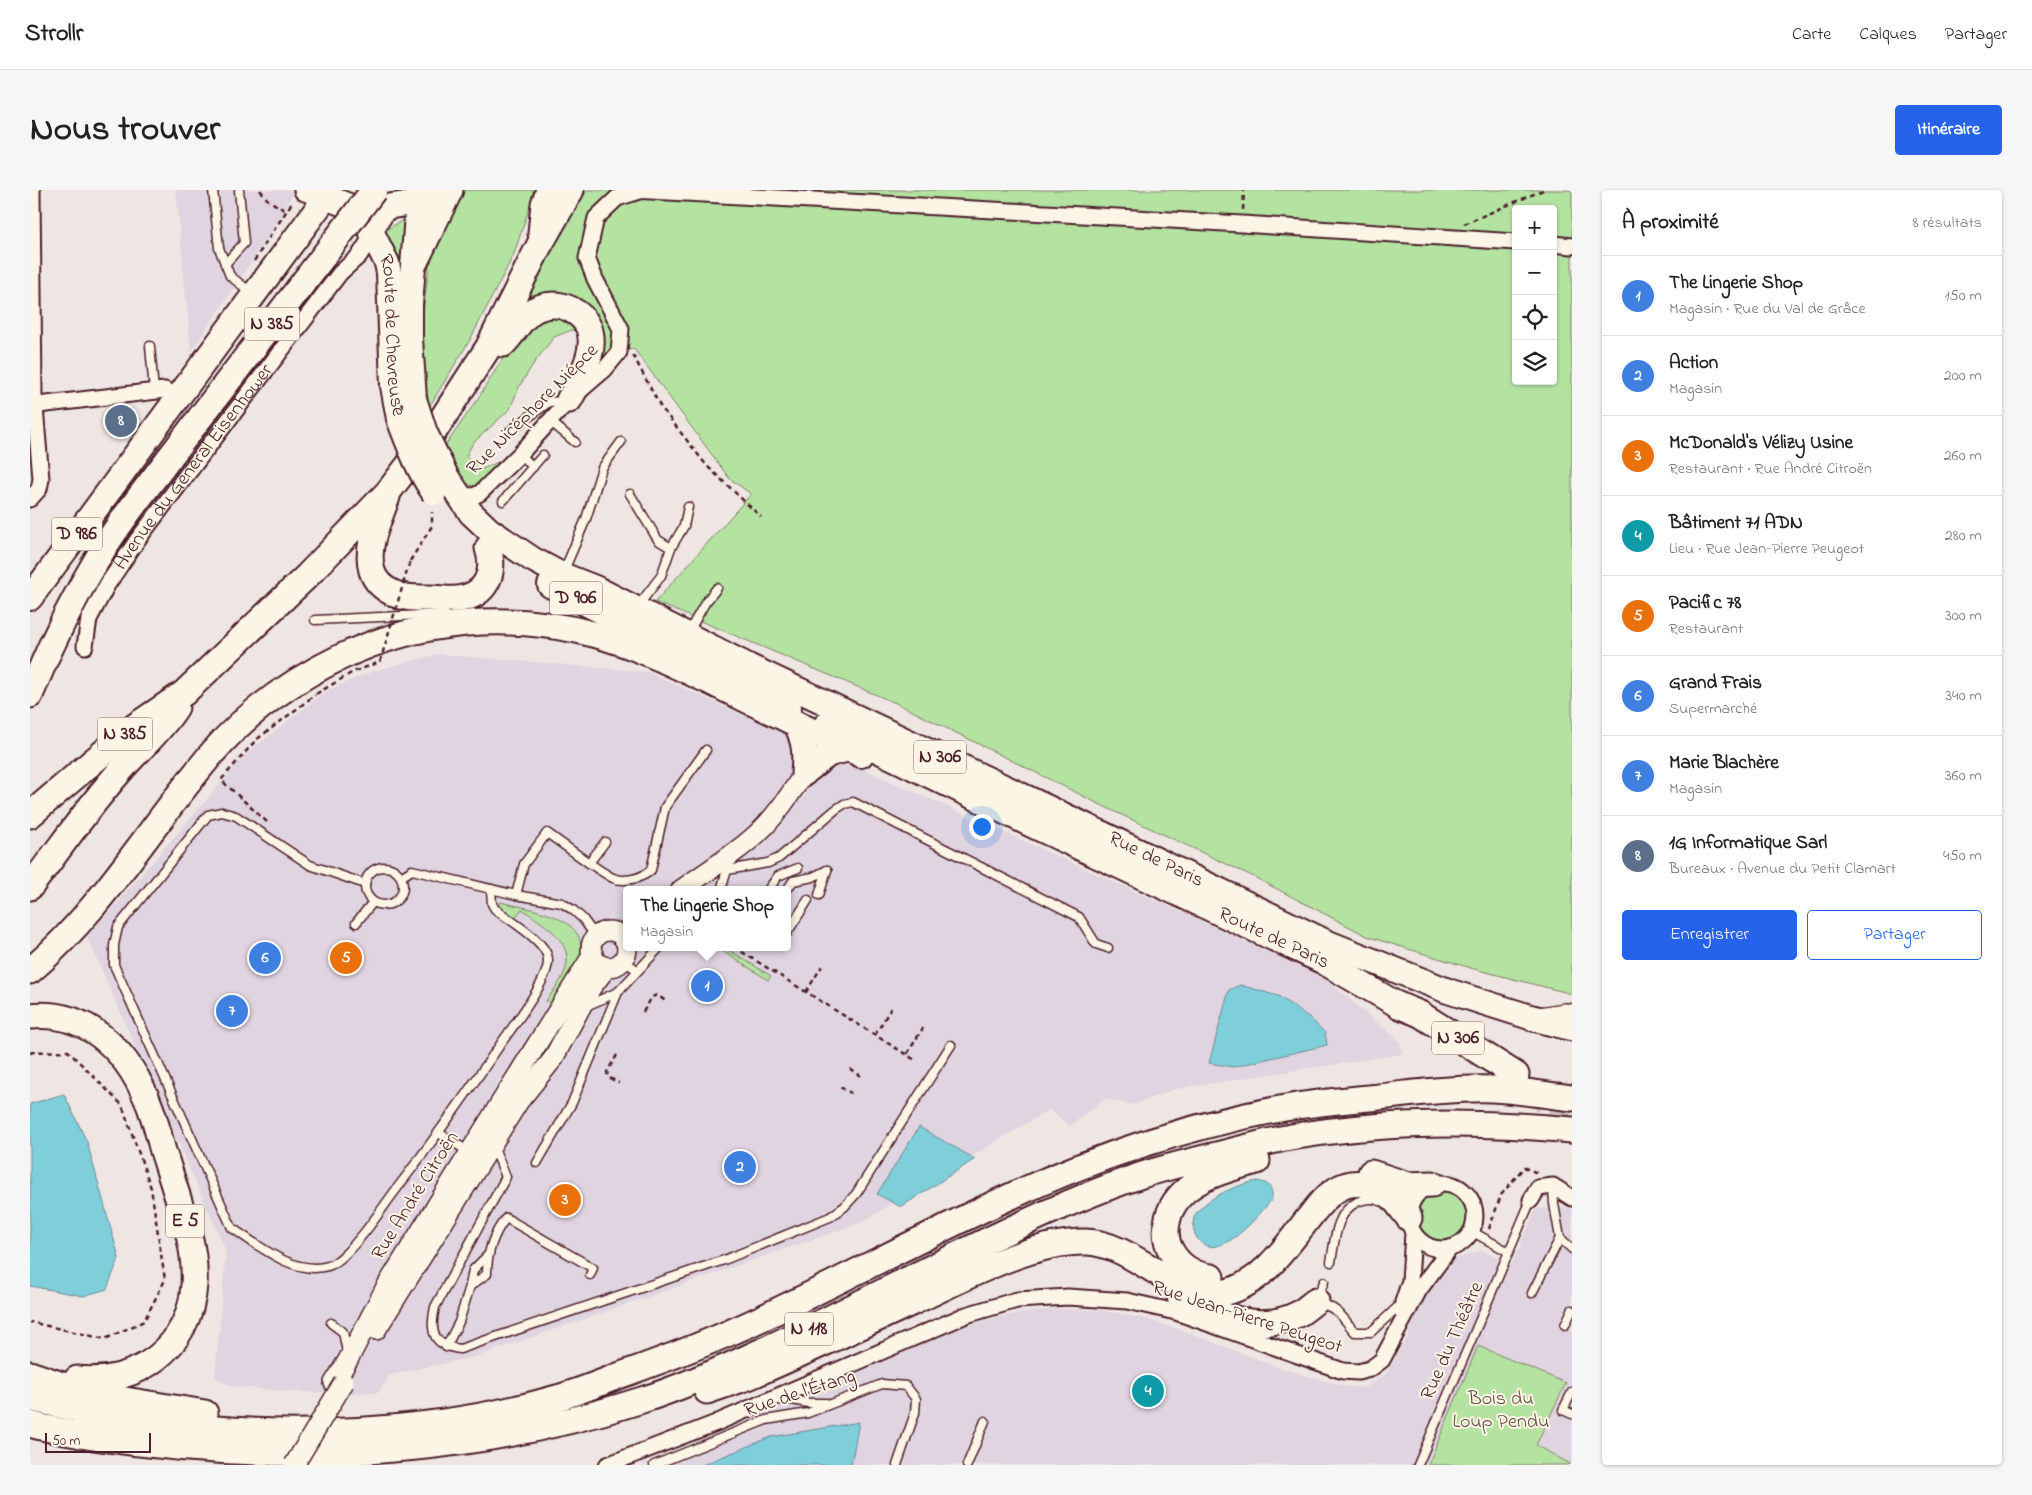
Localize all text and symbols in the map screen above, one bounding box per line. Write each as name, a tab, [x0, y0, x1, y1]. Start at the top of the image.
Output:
text: Strollr	[25, 17, 83, 52]
text: Carte	[1792, 22, 1831, 48]
text: Calques	[1859, 22, 1917, 48]
text: Partager	[1945, 22, 2007, 48]
text: Nous trouver	[30, 105, 220, 156]
button: Itinéraire	[1895, 105, 2002, 155]
map controls	[1512, 205, 1557, 385]
button: +	[1512, 205, 1557, 250]
text: À proximité	[1622, 208, 1719, 238]
text: 8 résultats	[1912, 211, 1982, 235]
street label: Route de Chevreuse	[370, 249, 413, 419]
button: −	[1512, 250, 1557, 295]
text: The Lingerie Shop	[1669, 270, 1803, 297]
text: 1	[1635, 284, 1641, 308]
text: 150 m	[1944, 284, 1982, 308]
button: locate	[1512, 295, 1557, 340]
text: Magasin · Rue du Val de Grâce	[1669, 297, 1866, 321]
road number: N 385	[244, 308, 300, 340]
street label: Rue Nicéphore Niépce	[460, 337, 606, 483]
button: layers	[1512, 340, 1557, 385]
text: Action	[1669, 350, 1718, 377]
street label: Avenue du Général Eisenhower	[107, 357, 281, 576]
text: 2	[1634, 364, 1642, 388]
text: 200 m	[1944, 364, 1982, 388]
text: Magasin	[1669, 377, 1722, 401]
pin: 8	[105, 402, 137, 440]
text: McDonald's Vélizy Usine	[1669, 430, 1853, 457]
text: 3	[1635, 444, 1641, 468]
text: 260 m	[1944, 444, 1982, 468]
text: Restaurant · Rue André Citroën	[1669, 457, 1872, 481]
text: Bâtiment 71 ADN	[1669, 510, 1803, 537]
road number: D 986	[52, 518, 102, 550]
text: 4	[1635, 524, 1641, 548]
text: 280 m	[1945, 524, 1982, 548]
text: Lieu · Rue Jean-Pierre Peugeot	[1669, 537, 1864, 561]
road number: D 906	[550, 582, 602, 614]
text: Pacific 78	[1669, 590, 1741, 617]
text: 5	[1633, 604, 1643, 628]
text: 300 m	[1945, 604, 1982, 628]
text: Restaurant	[1669, 617, 1743, 641]
text: Grand Frais	[1669, 670, 1762, 697]
text: 6	[1634, 684, 1642, 708]
text: 340 m	[1945, 684, 1982, 708]
text: Supermarché	[1669, 697, 1757, 721]
road number: N 385	[98, 718, 152, 750]
road number: N 306	[914, 740, 966, 774]
text: Marie Blachère	[1669, 750, 1779, 777]
text: 7	[1635, 764, 1641, 788]
text: 360 m	[1945, 764, 1982, 788]
text: Magasin	[1669, 777, 1722, 801]
your location	[969, 814, 995, 840]
street label: Rue de Paris	[1103, 824, 1208, 895]
text: 1G Informatique Sarl	[1669, 830, 1827, 857]
text: 8	[1635, 844, 1641, 868]
text: 450 m	[1943, 844, 1982, 868]
text: Bureaux · Avenue du Petit Clamart	[1669, 857, 1896, 881]
popup	[623, 886, 791, 951]
text: The Lingerie Shop	[640, 893, 774, 920]
street label: Route de Paris	[1213, 900, 1335, 977]
button: Enregistrer	[1622, 910, 1797, 960]
button: Partager	[1807, 910, 1982, 960]
text: Magasin	[640, 920, 693, 944]
pin: 6	[249, 939, 281, 977]
pin: 5	[330, 939, 362, 977]
pin: 1	[691, 967, 723, 1005]
pin: 7	[216, 992, 248, 1030]
road number: N 306	[1432, 1021, 1484, 1054]
street label: Rue André Citroën	[365, 1126, 467, 1266]
pin: 2	[724, 1148, 756, 1186]
pin: 3	[549, 1181, 581, 1219]
road number: E 5	[166, 1204, 204, 1238]
street label: Rue Jean-Pierre Peugeot	[1148, 1274, 1346, 1363]
street label: Rue du Théâtre	[1414, 1277, 1492, 1405]
road number: N 118	[785, 1312, 833, 1346]
street label: Rue de l'Étang	[741, 1362, 860, 1427]
pin: 4	[1132, 1372, 1164, 1410]
park label: Bois du Loup Pendu	[1453, 1385, 1549, 1437]
scale bar	[45, 1430, 151, 1453]
text: 50 m	[52, 1431, 80, 1452]

